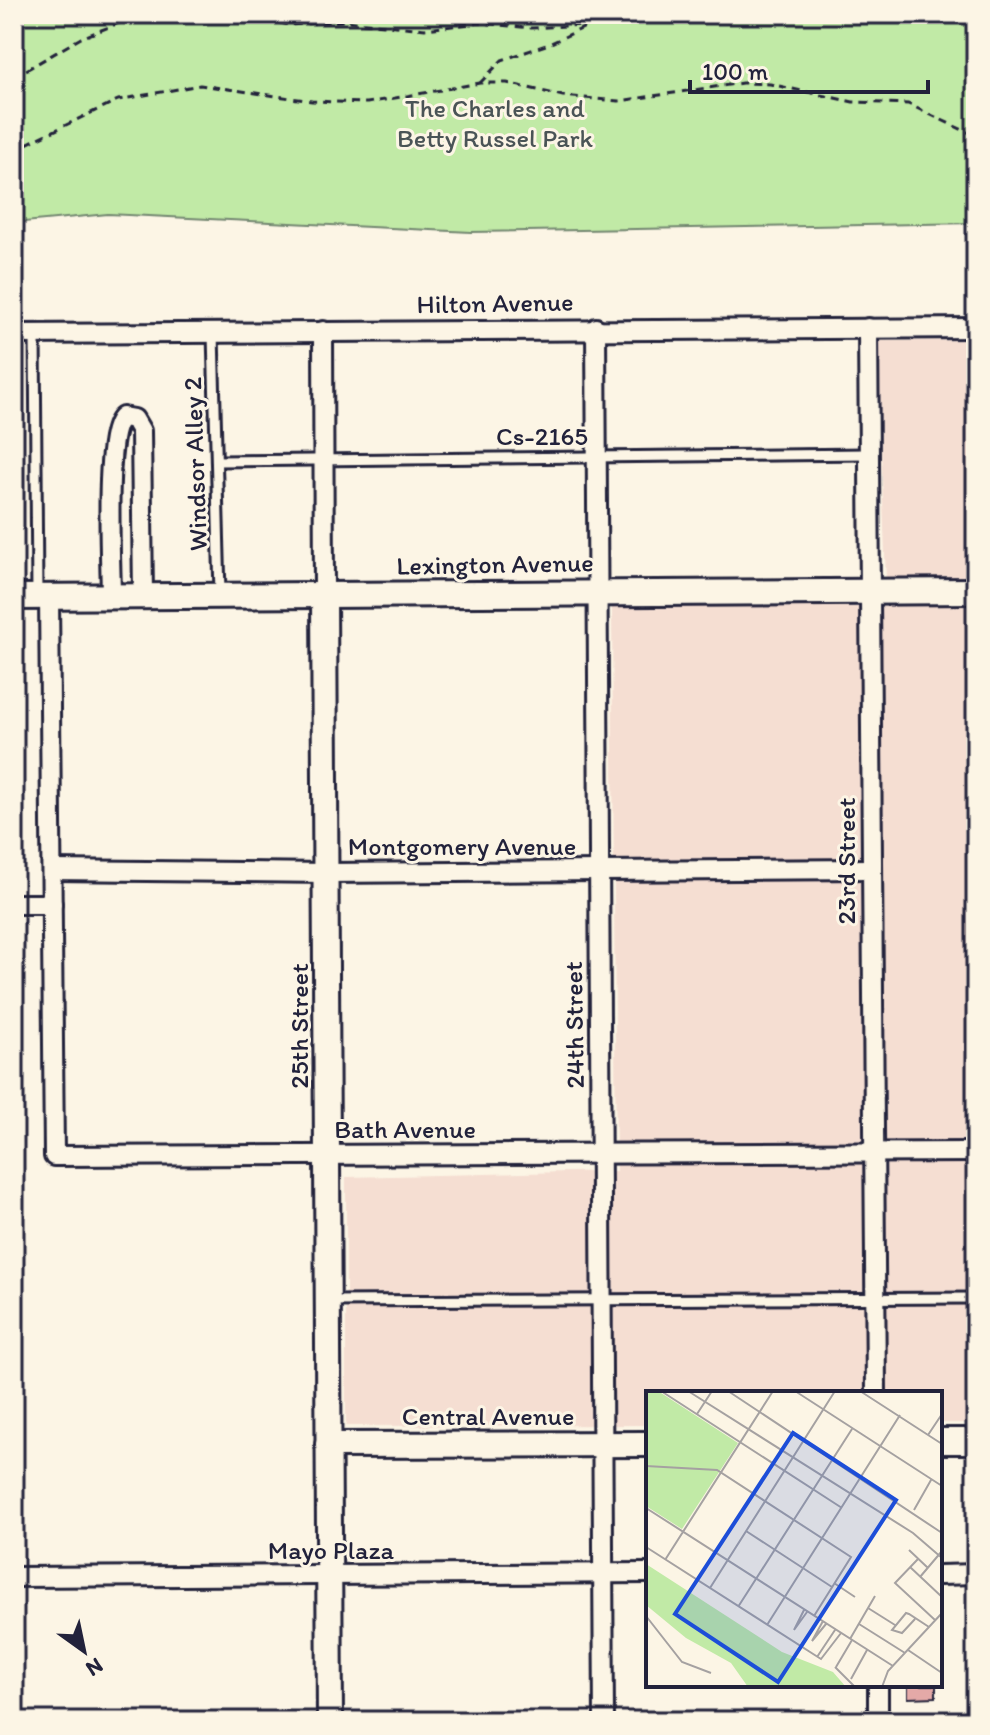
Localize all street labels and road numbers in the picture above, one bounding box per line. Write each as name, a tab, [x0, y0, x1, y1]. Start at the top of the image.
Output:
street label: Hilton Avenue	[416, 286, 574, 320]
street label: Windsor Alley 2	[176, 376, 214, 552]
street label: Cs-2165	[496, 420, 588, 452]
street label: Lexington Avenue	[396, 546, 594, 582]
street label: 23rd Street	[830, 797, 862, 925]
street label: Montgomery Avenue	[348, 830, 576, 862]
street label: 24th Street	[557, 961, 591, 1089]
street label: 25th Street	[283, 963, 315, 1089]
street label: Bath Avenue	[334, 1113, 476, 1145]
street label: Central Avenue	[402, 1400, 574, 1432]
street label: Mayo Plaza	[268, 1534, 395, 1566]

